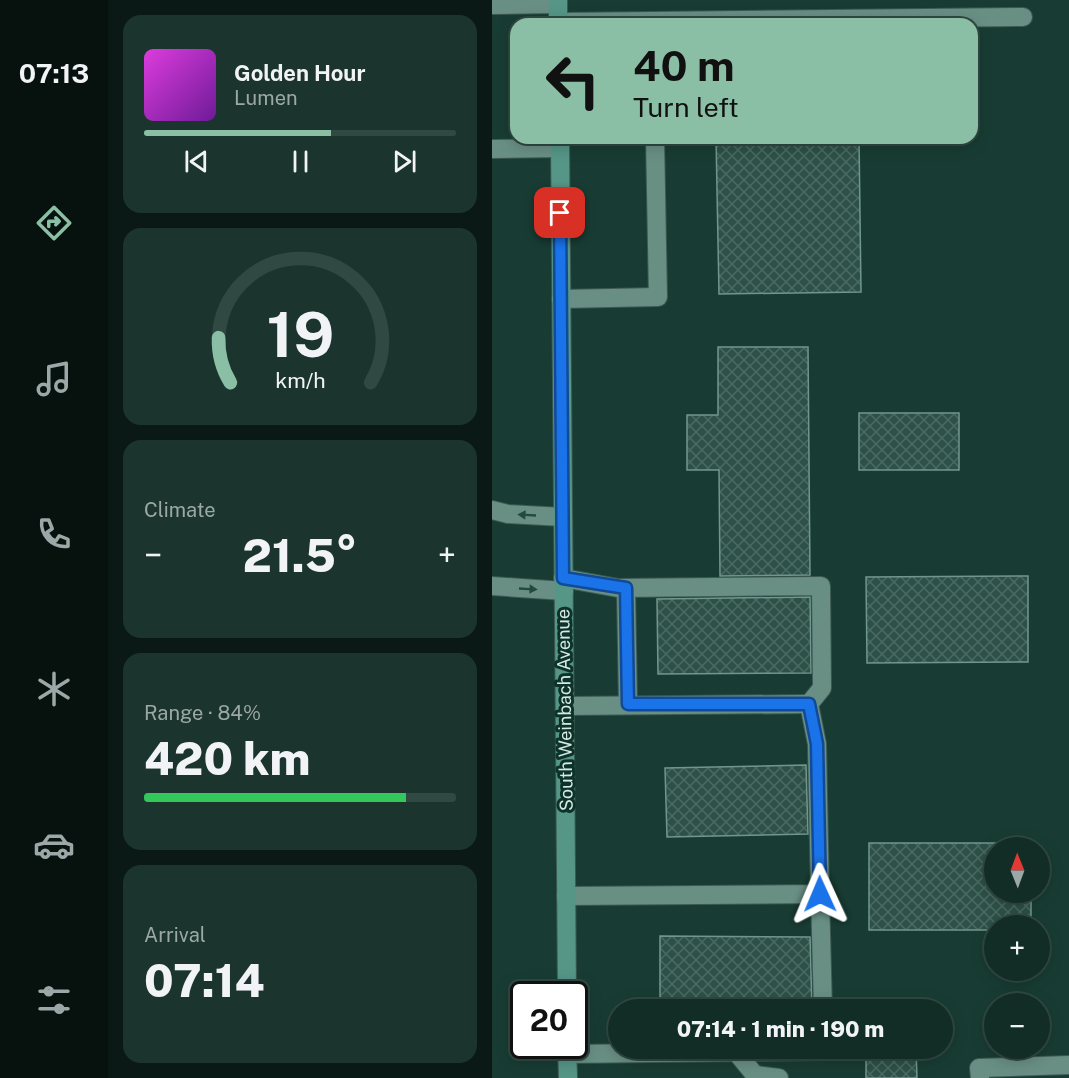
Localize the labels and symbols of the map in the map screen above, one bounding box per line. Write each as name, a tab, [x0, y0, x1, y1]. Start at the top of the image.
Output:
pin	[534, 187, 585, 238]
one-way arrow	[518, 511, 537, 520]
one-way arrow	[518, 584, 537, 593]
street label: South Weinbach Avenue	[552, 609, 577, 811]
north arrow	[984, 837, 1050, 903]
position arrow	[788, 862, 852, 926]
speed limit sign: 20	[510, 981, 588, 1059]

